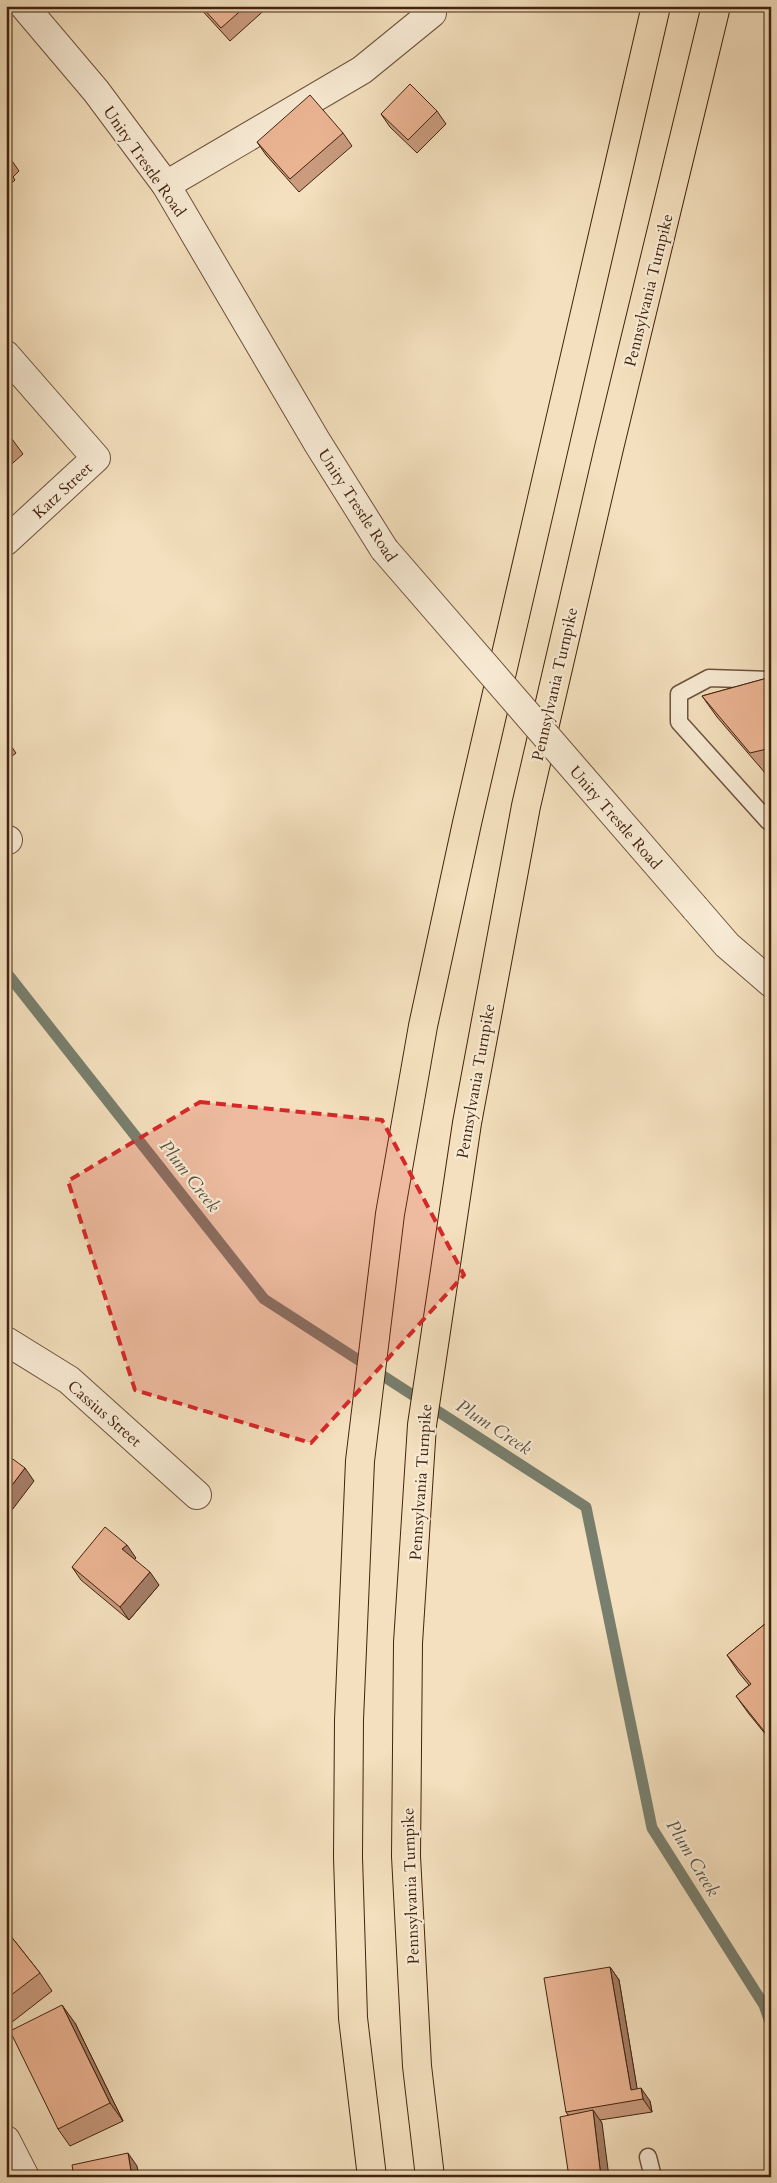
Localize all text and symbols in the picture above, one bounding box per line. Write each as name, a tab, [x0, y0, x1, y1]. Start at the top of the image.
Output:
street label: Unity Trestle Road	[98, 102, 191, 222]
street label: Pennsylvania Turnpike	[619, 211, 679, 369]
street label: Unity Trestle Road	[312, 445, 402, 567]
street label: Katz Street	[28, 458, 97, 524]
street label: Pennsylvania Turnpike	[527, 605, 583, 763]
street label: Unity Trestle Road	[564, 761, 667, 874]
street label: Pennsylvania Turnpike	[452, 1002, 500, 1160]
water label: Plum Creek	[153, 1135, 226, 1218]
street label: Cassius Street	[63, 1376, 146, 1452]
water label: Plum Creek	[451, 1394, 536, 1461]
street label: Pennsylvania Turnpike	[405, 1403, 437, 1561]
street label: Pennsylvania Turnpike	[397, 1807, 425, 1965]
water label: Plum Creek	[660, 1815, 725, 1901]

